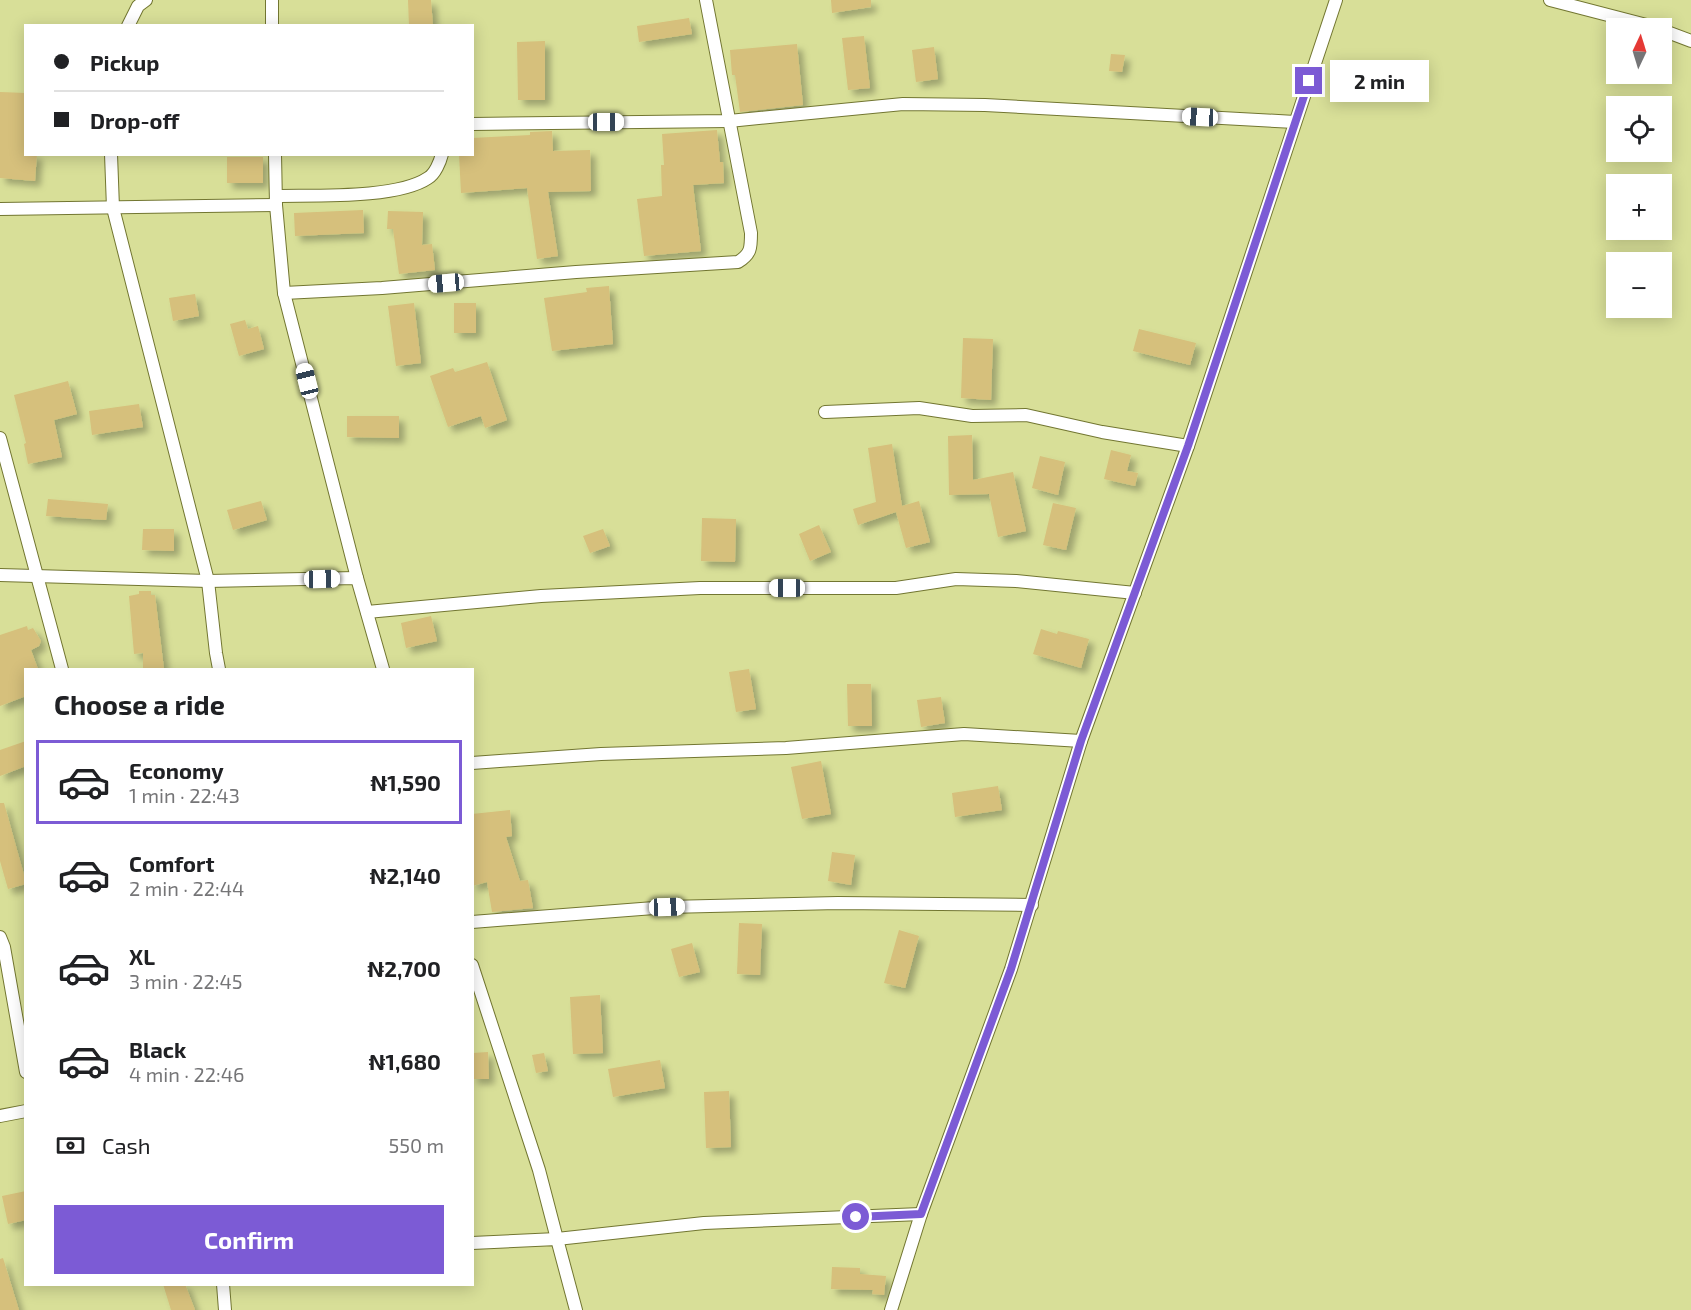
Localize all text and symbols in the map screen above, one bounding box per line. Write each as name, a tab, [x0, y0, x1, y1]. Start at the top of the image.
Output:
north arrow	[1606, 18, 1672, 84]
map controls	[1606, 18, 1672, 318]
text: Pickup	[90, 49, 159, 75]
callout: 2 min	[1330, 60, 1429, 102]
route end	[1295, 67, 1322, 94]
text: 2 min	[1354, 69, 1405, 93]
button: locate	[1606, 96, 1672, 162]
text: Drop-off	[90, 107, 179, 133]
car	[1182, 107, 1218, 127]
car	[588, 113, 624, 131]
button: +	[1606, 174, 1672, 240]
button: −	[1606, 252, 1672, 318]
car	[427, 272, 465, 294]
car	[294, 361, 320, 401]
car	[304, 570, 340, 588]
car	[769, 579, 805, 597]
text: Choose a ride	[54, 688, 225, 720]
icon: car	[57, 755, 111, 809]
text: Economy	[129, 757, 224, 783]
text: ₦1,590	[370, 769, 441, 795]
text: 1 min · 22:43	[129, 783, 240, 807]
icon: car	[57, 848, 111, 902]
text: Comfort	[129, 850, 214, 876]
text: ₦2,140	[369, 862, 441, 888]
text: 2 min · 22:44	[129, 876, 244, 900]
car	[649, 897, 685, 917]
icon: car	[57, 941, 111, 995]
text: XL	[129, 943, 155, 969]
text: ₦2,700	[367, 955, 441, 981]
text: 3 min · 22:45	[129, 969, 243, 993]
icon: car	[57, 1034, 111, 1088]
text: Black	[129, 1036, 186, 1062]
text: ₦1,680	[369, 1048, 441, 1074]
text: 4 min · 22:46	[129, 1062, 244, 1086]
icon: cash	[54, 1129, 87, 1162]
text: Cash	[102, 1132, 151, 1158]
text: 550 m	[389, 1133, 444, 1157]
route start	[842, 1203, 869, 1230]
button: Confirm	[54, 1205, 444, 1274]

